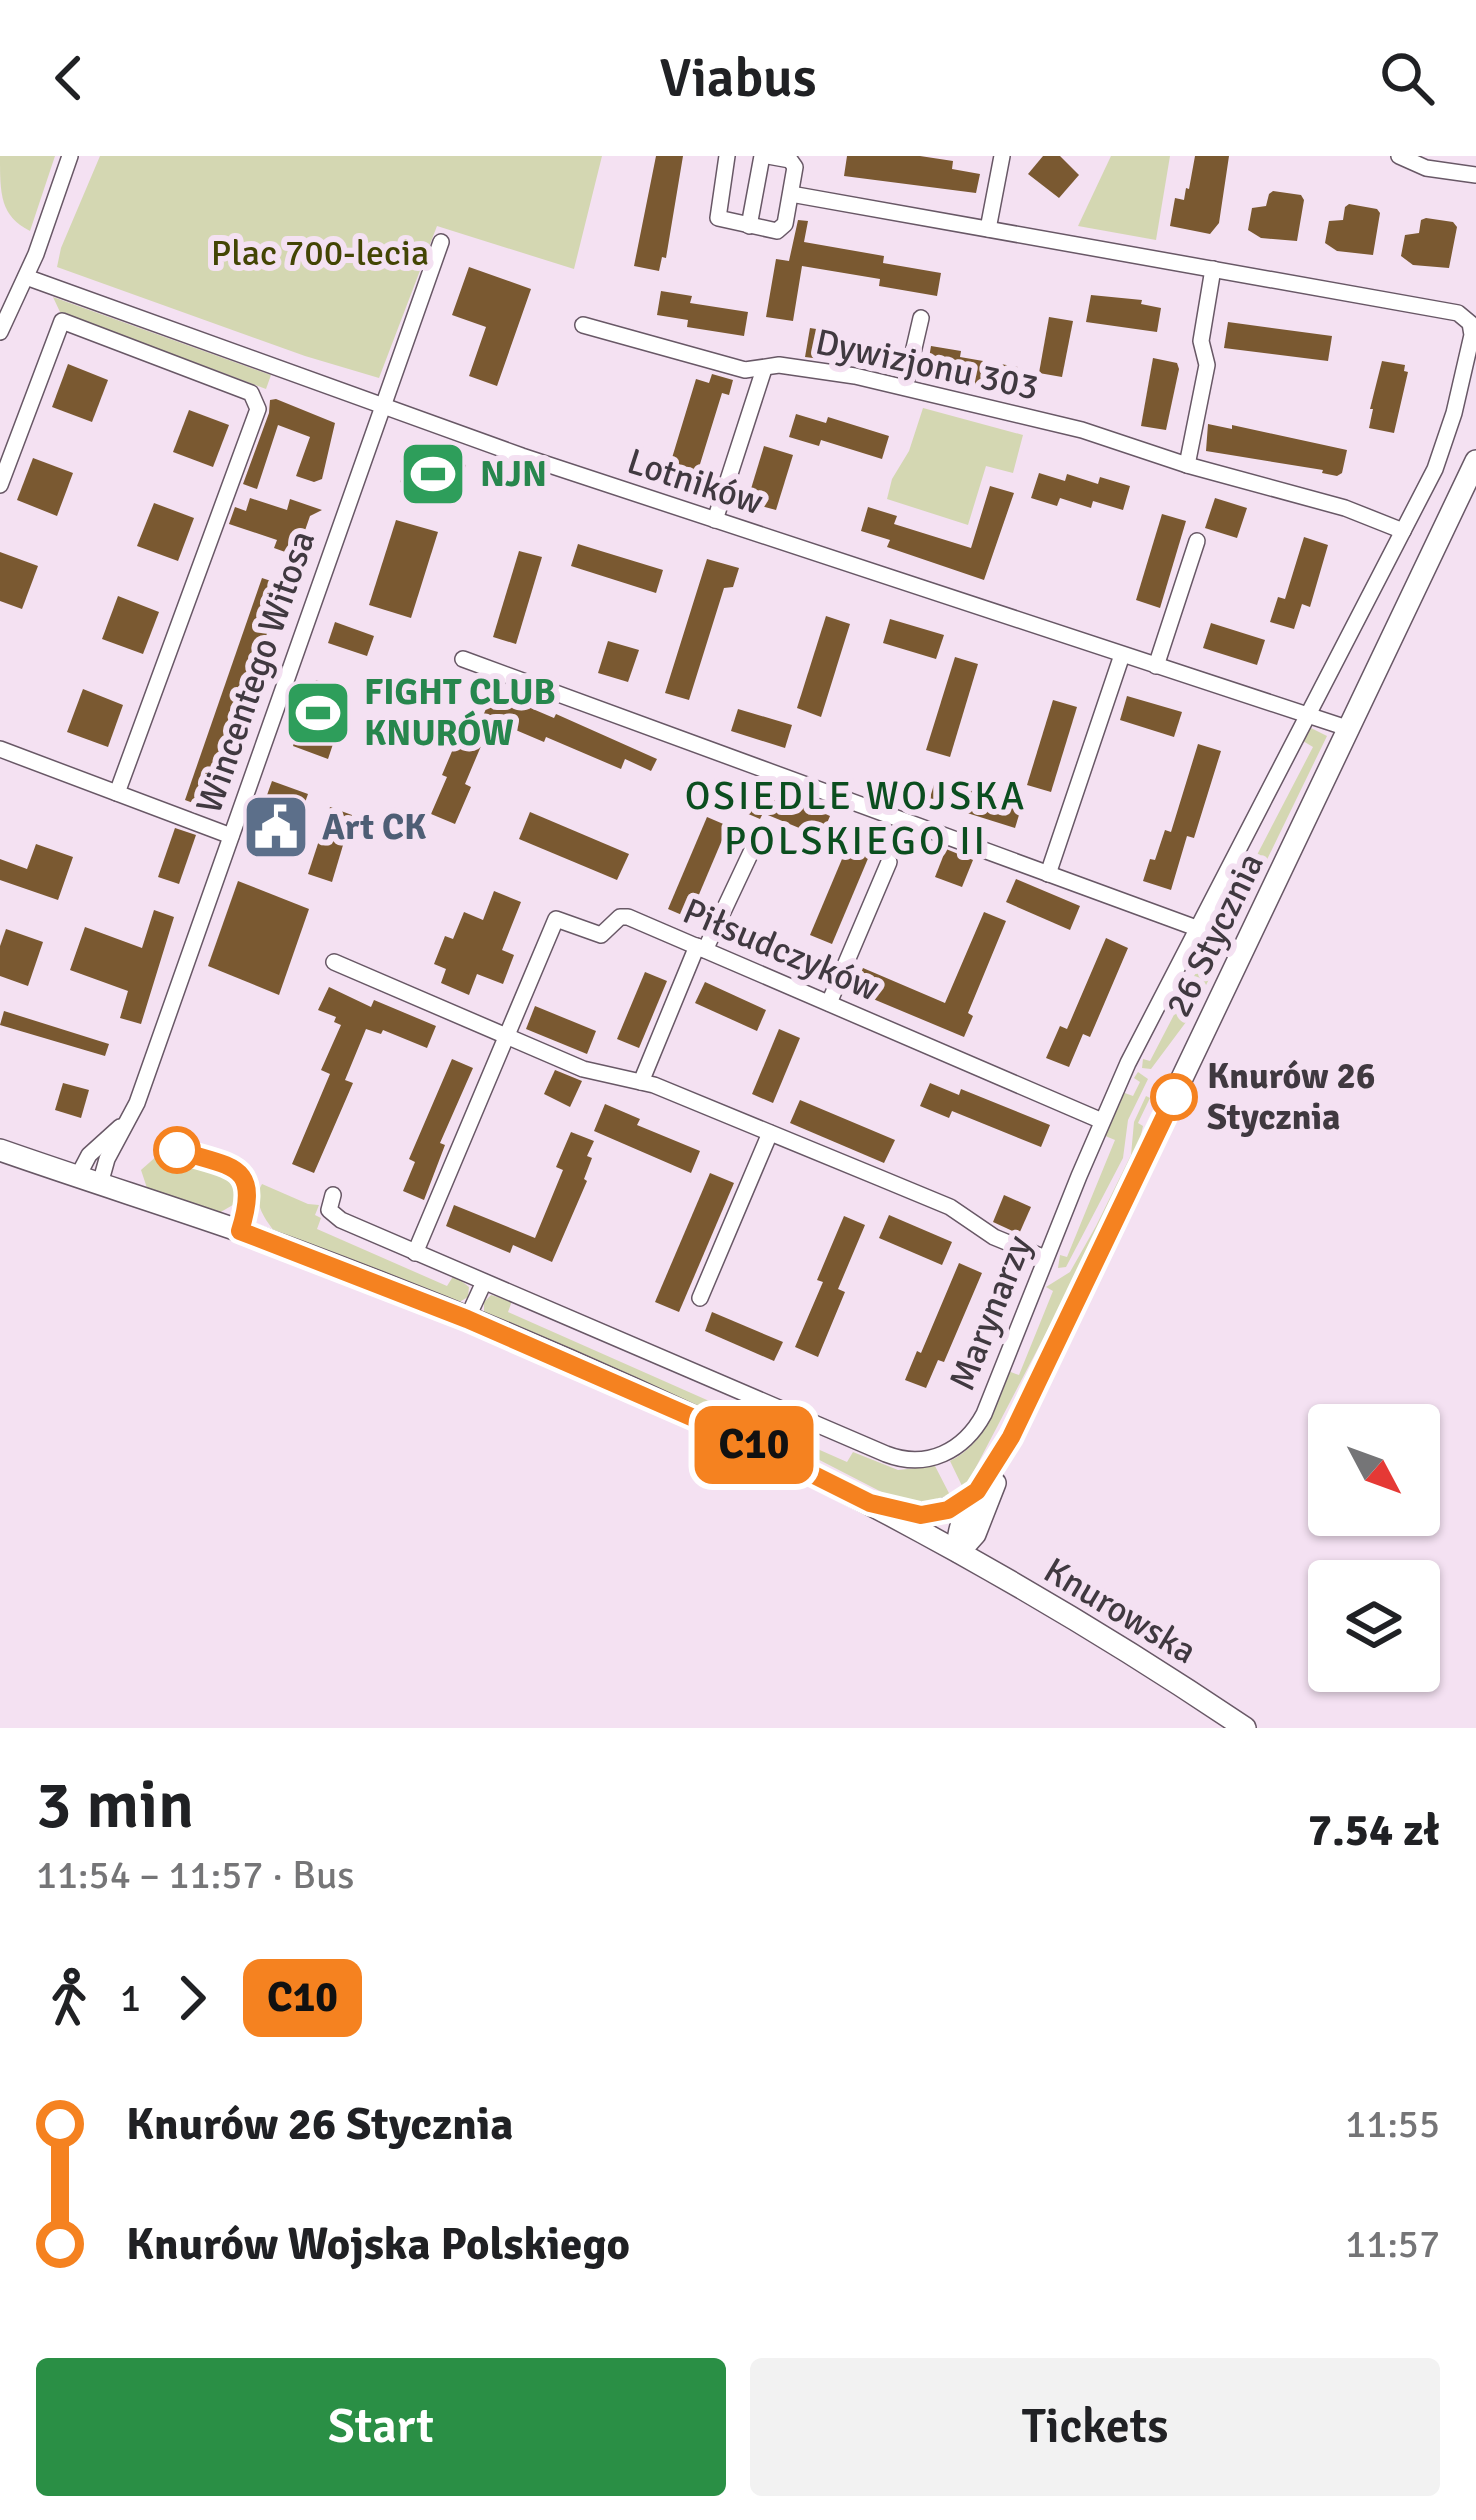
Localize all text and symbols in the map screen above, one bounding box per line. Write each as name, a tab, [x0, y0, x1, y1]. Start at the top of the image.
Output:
icon: back	[36, 45, 102, 111]
text: Viabus	[660, 45, 816, 112]
icon: search	[1374, 45, 1440, 111]
park label: Plac 700-lecia	[211, 231, 429, 276]
street label: Dywizjonu 303	[811, 319, 1043, 411]
sports icon: NJN	[398, 439, 468, 509]
street label: Lotników	[621, 439, 769, 525]
place label: NJN	[480, 452, 547, 497]
street label: Wincentego Witosa	[187, 525, 325, 819]
place label: FIGHT CLUB KNURÓW	[364, 670, 556, 756]
sports icon: FIGHT CLUB KNURÓW	[283, 678, 353, 748]
district label: OSIEDLE WOJSKA POLSKIEGO II	[685, 772, 1027, 865]
public building icon: Art CK	[241, 792, 311, 862]
place label: Art CK	[322, 805, 427, 850]
street label: 26 Stycznia	[1156, 846, 1274, 1024]
street label: Piłsudczyków	[676, 889, 886, 1011]
place label: Knurów 26 Stycznia	[1207, 1054, 1375, 1140]
marker: Knurów 26 Stycznia	[1152, 1075, 1196, 1119]
unlabelled marker	[155, 1128, 199, 1172]
street label: Marynarzy	[940, 1229, 1042, 1397]
north arrow	[1308, 1404, 1440, 1536]
map controls	[1308, 1404, 1440, 1692]
line badge: C10	[685, 1406, 823, 1484]
text: C10	[719, 1419, 789, 1470]
street label: Knurowska	[1036, 1548, 1204, 1674]
button: layers	[1308, 1560, 1440, 1692]
text: 3 min	[36, 1765, 194, 1846]
text: 7.54 zł	[1308, 1803, 1440, 1858]
text: 11:54 – 11:57 · Bus	[36, 1851, 354, 1899]
icon: walk	[36, 1965, 102, 2031]
icon: forward	[159, 1965, 225, 2031]
text: C10	[267, 1972, 338, 2023]
text: 1	[120, 1974, 141, 2022]
text: Knurów 26 Stycznia	[126, 2097, 513, 2152]
text: 11:55	[1345, 2100, 1440, 2148]
text: Knurów Wojska Polskiego	[126, 2217, 630, 2272]
text: 11:57	[1345, 2220, 1440, 2268]
button: Start	[36, 2358, 726, 2496]
button: Tickets	[750, 2358, 1440, 2496]

